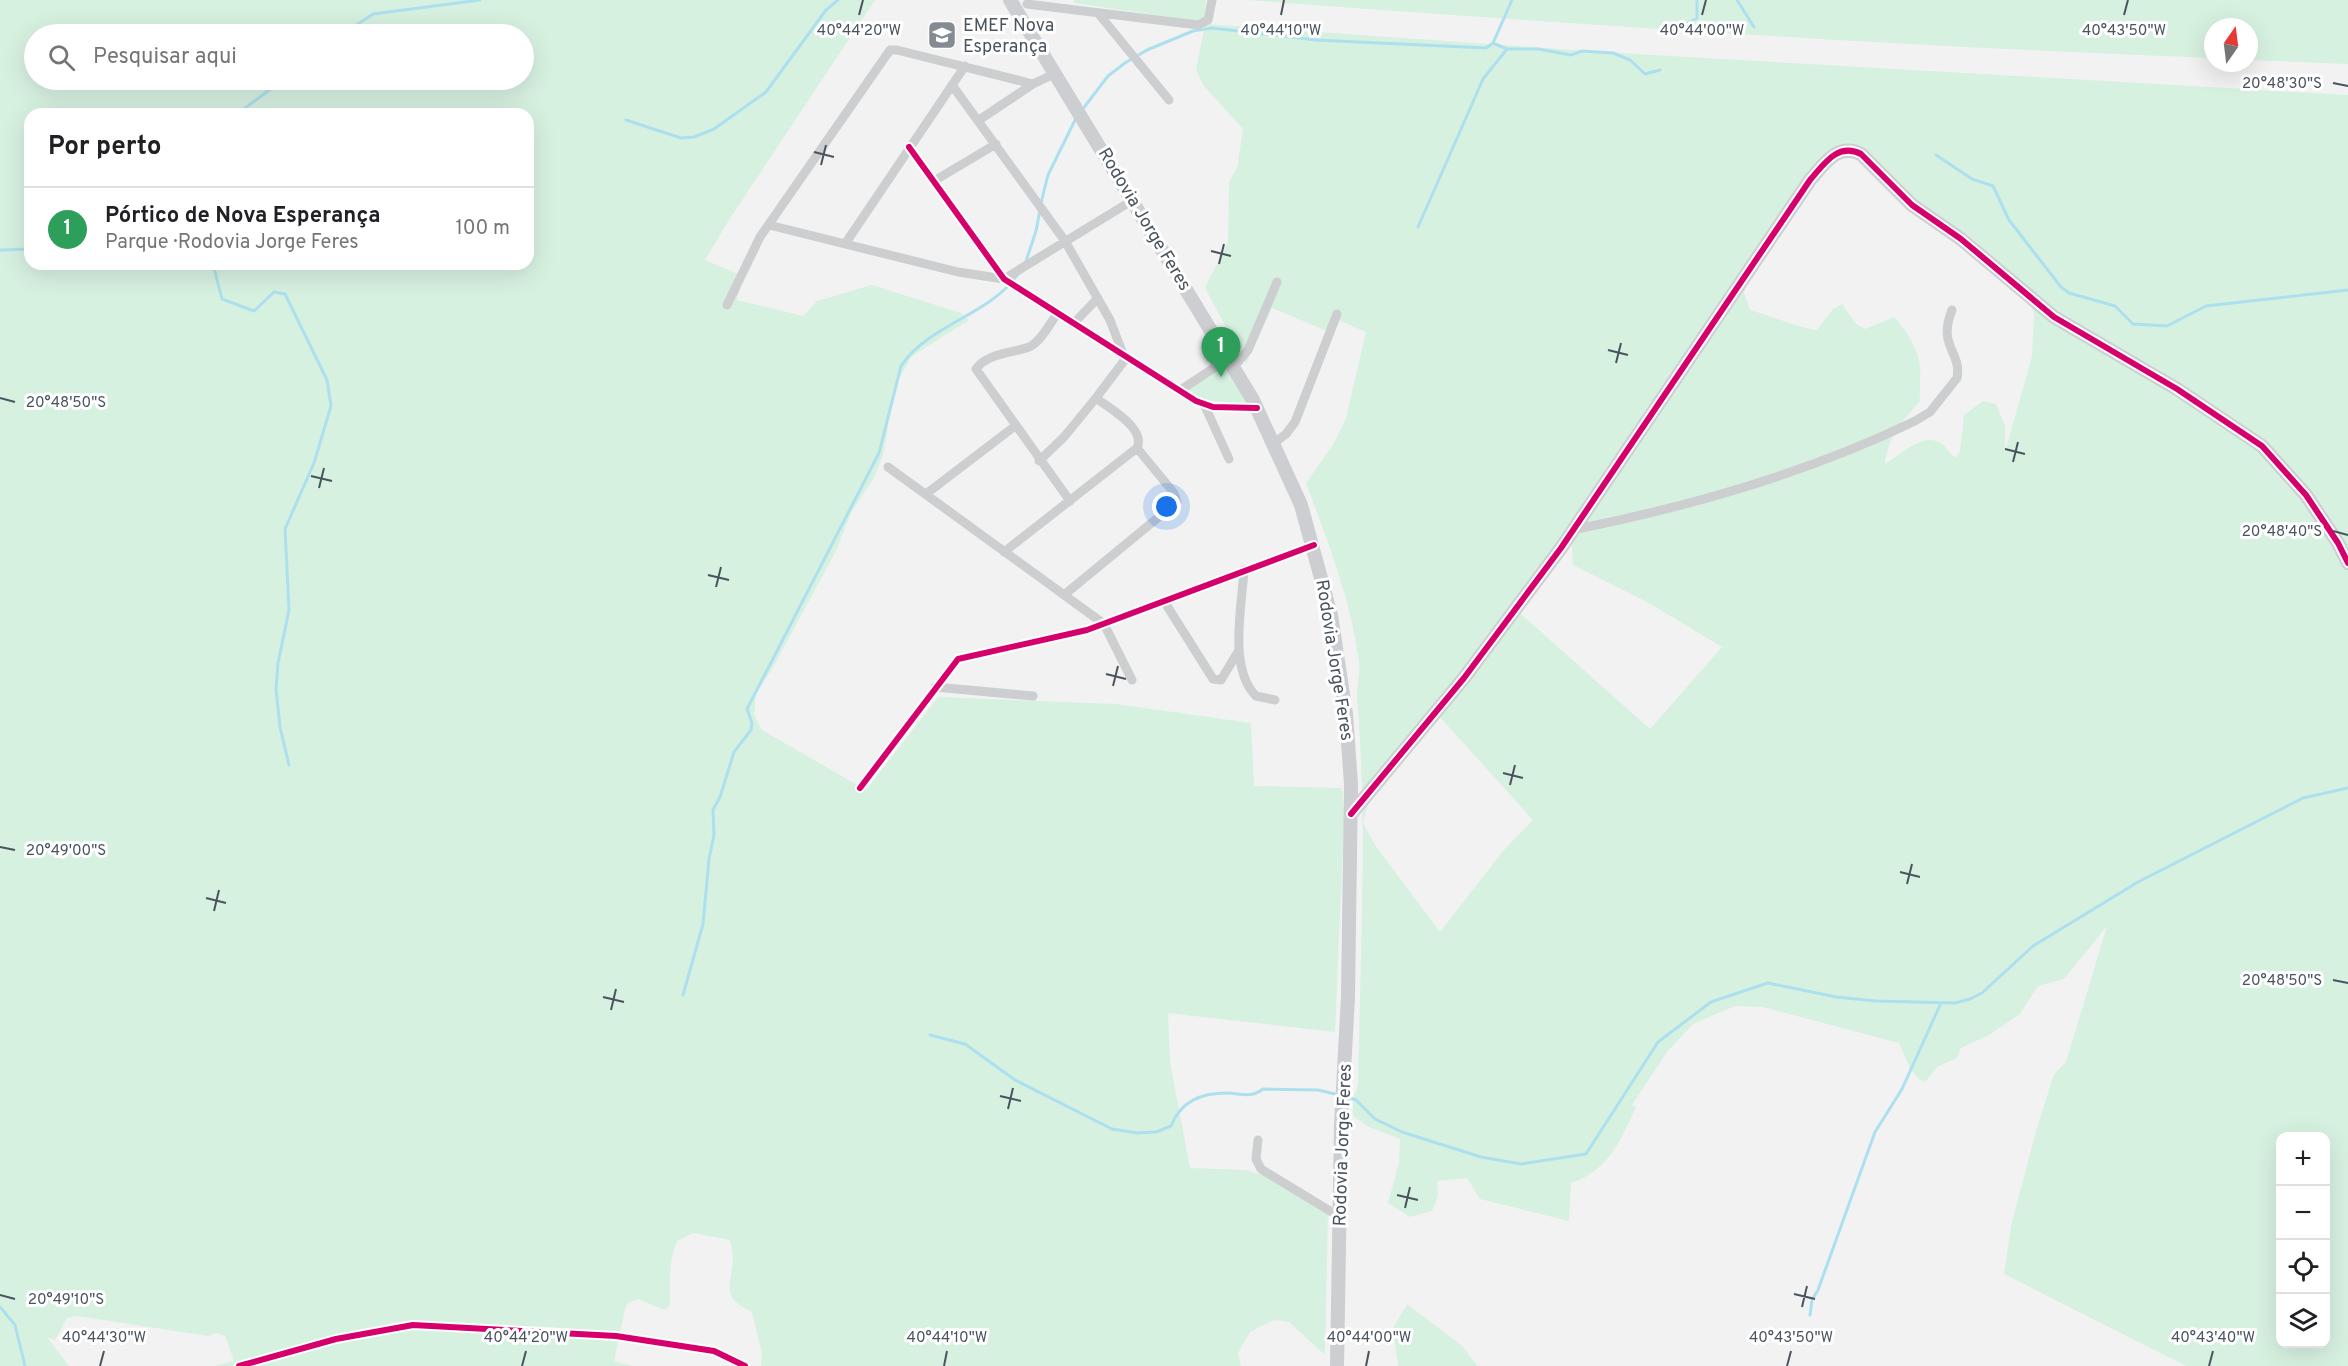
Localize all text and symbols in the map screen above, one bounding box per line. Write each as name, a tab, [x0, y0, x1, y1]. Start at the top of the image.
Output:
place label: EMEF Nova Esperança	[963, 15, 1054, 59]
north arrow	[2204, 18, 2258, 72]
school or university icon: EMEF Nova Esperança	[926, 19, 958, 51]
text: 40°44'20"W	[817, 22, 901, 41]
text: 40°44'10"W	[1241, 22, 1321, 41]
text: 40°44'00"W	[1660, 22, 1744, 41]
text: 40°43'50"W	[2082, 22, 2166, 41]
search box	[24, 24, 534, 90]
icon: search	[45, 41, 78, 74]
text: Pesquisar aqui	[93, 44, 237, 71]
text: 20°48'30"S	[2242, 75, 2322, 94]
text: Por perto	[48, 131, 162, 164]
street label: Rodovia Jorge Feres	[1092, 144, 1195, 295]
text: Pórtico de Nova Esperança	[105, 203, 381, 230]
text: 1	[64, 216, 72, 242]
text: 100 m	[455, 216, 510, 242]
text: Parque · Rodovia Jorge Feres	[105, 230, 359, 256]
pin: 1	[1202, 328, 1240, 377]
text: 20°48'50"S	[26, 394, 106, 413]
your location	[1152, 492, 1181, 521]
text: 20°48'40"S	[2242, 523, 2322, 542]
street label: Rodovia Jorge Feres	[1309, 578, 1358, 742]
text: 20°49'00"S	[26, 842, 106, 861]
text: 20°48'50"S	[2242, 972, 2322, 991]
street label: Rodovia Jorge Feres	[1329, 1063, 1358, 1227]
map controls	[2276, 1132, 2330, 1348]
button: +	[2276, 1132, 2330, 1186]
button: −	[2276, 1186, 2330, 1240]
button: locate	[2276, 1240, 2330, 1294]
text: 20°49'10"S	[28, 1291, 104, 1310]
button: layers	[2276, 1294, 2330, 1348]
text: 40°44'30"W	[62, 1329, 146, 1348]
text: 40°44'20"W	[484, 1329, 568, 1348]
text: 40°44'10"W	[907, 1329, 987, 1348]
text: 40°44'00"W	[1327, 1329, 1411, 1348]
text: 40°43'50"W	[1749, 1329, 1833, 1348]
text: 40°43'40"W	[2171, 1329, 2255, 1348]

